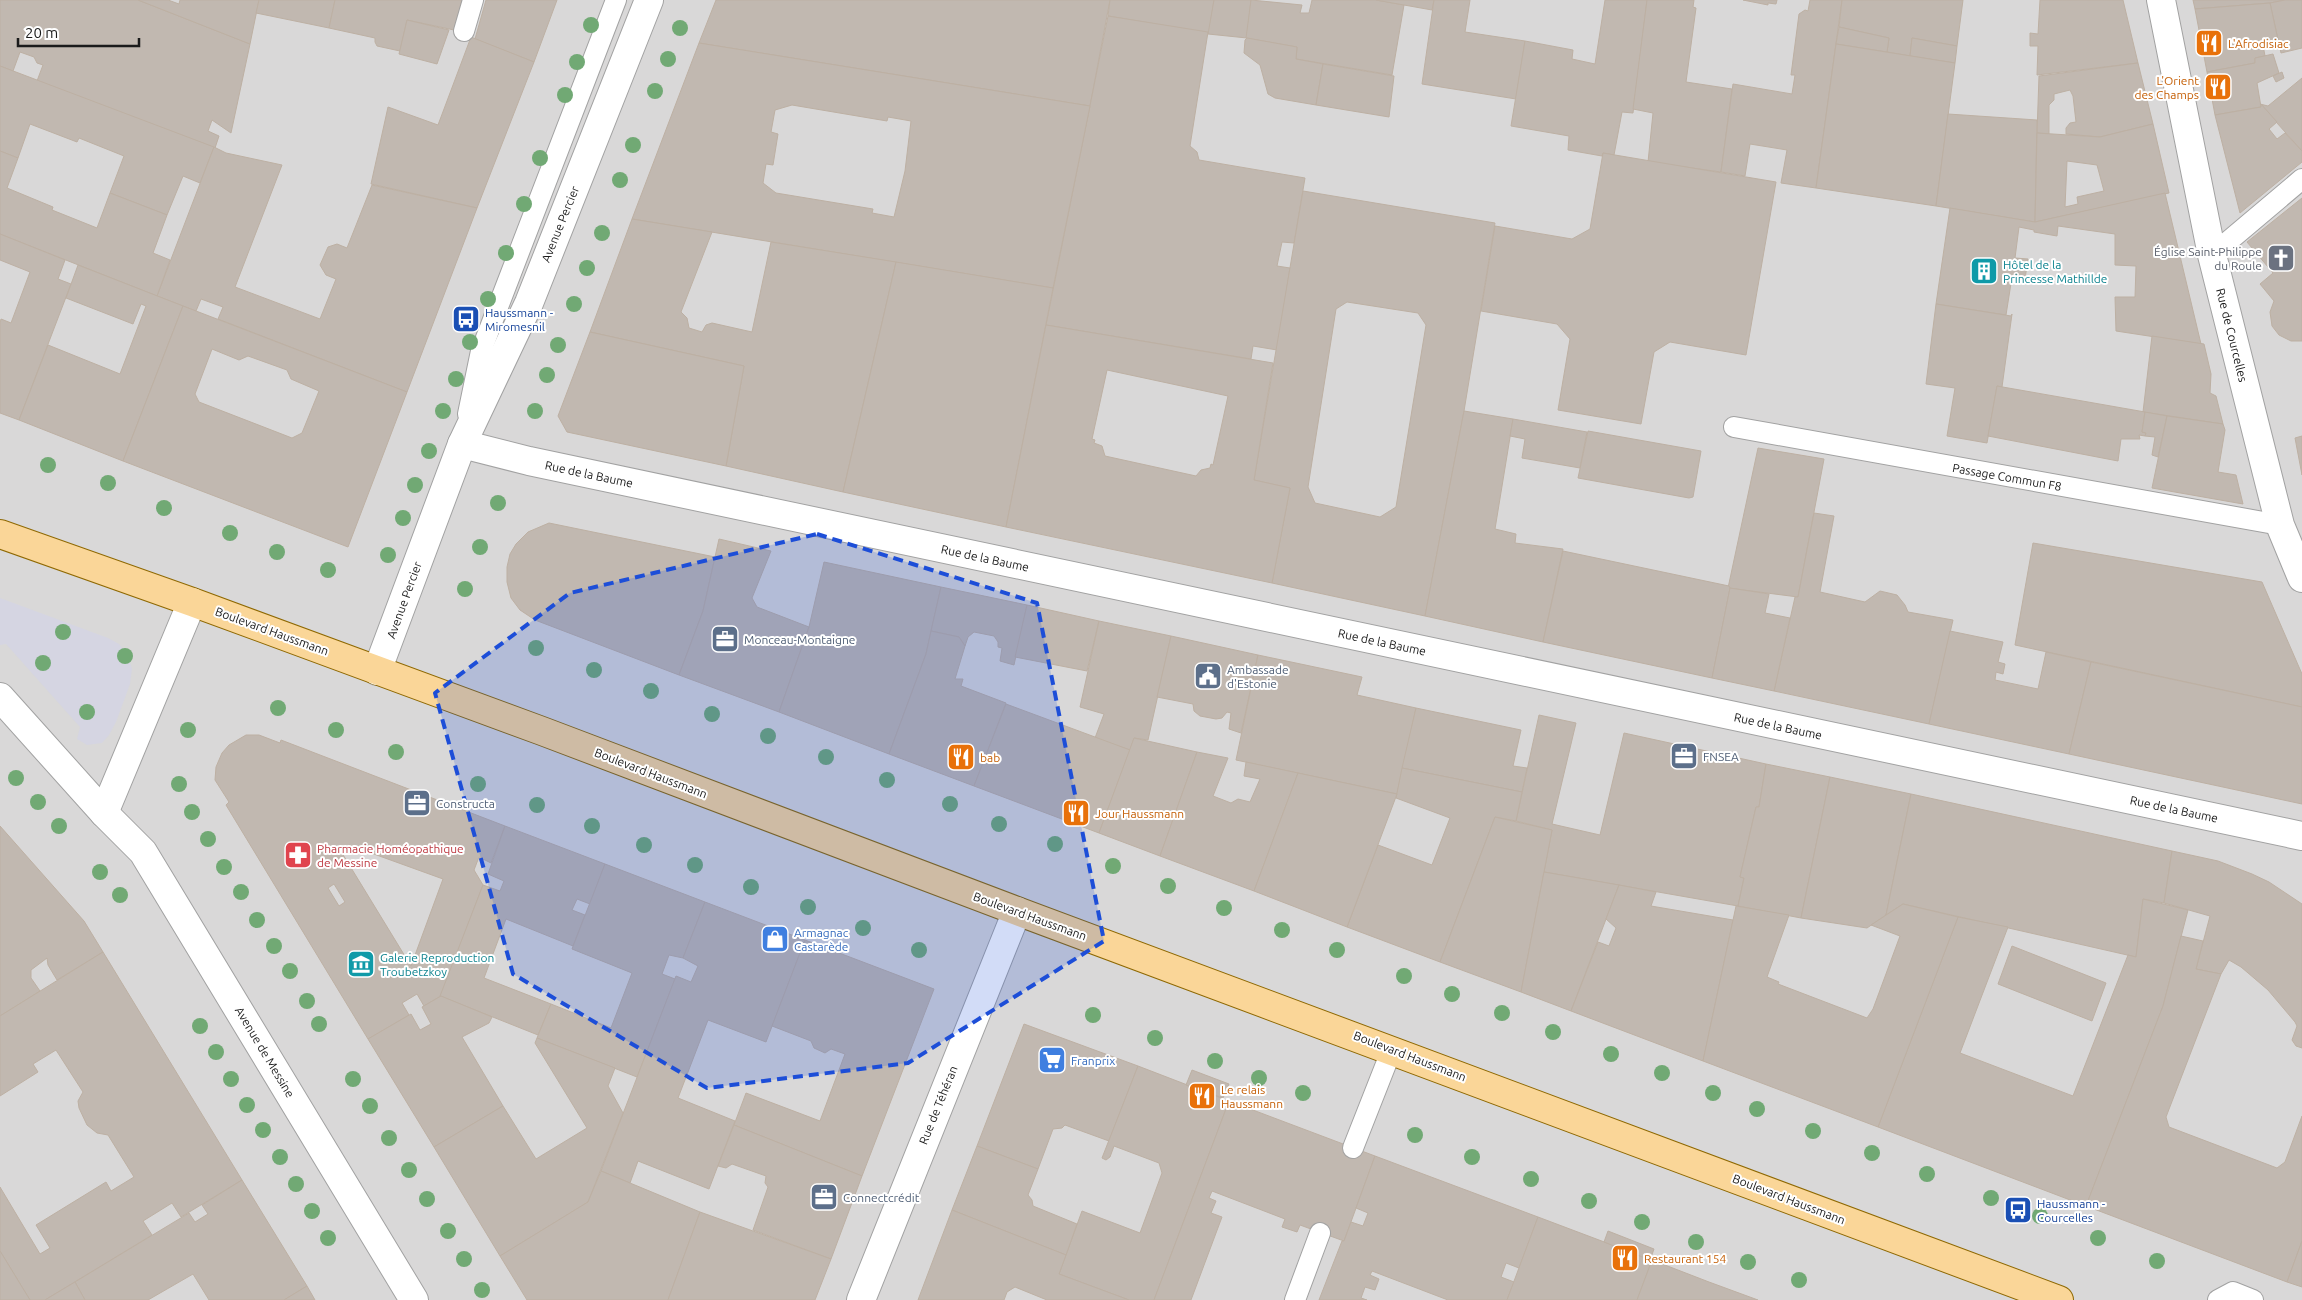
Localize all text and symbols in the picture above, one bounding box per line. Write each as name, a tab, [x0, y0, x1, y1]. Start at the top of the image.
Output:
scale bar	[18, 15, 139, 47]
text: 20 m	[25, 24, 58, 41]
restaurant icon: L'Afrodisiac	[2194, 28, 2224, 58]
place label: L'Afrodisiac	[2228, 37, 2289, 50]
restaurant icon: L'Orient des Champs	[2203, 72, 2233, 102]
place label: L'Orient des Champs	[2134, 74, 2199, 101]
street label: Avenue Percier	[539, 184, 581, 264]
church icon: Église Saint-Philippe du Roule	[2266, 243, 2296, 273]
place label: Église Saint-Philippe du Roule	[2154, 245, 2262, 272]
building icon: Hôtel de la Princesse Mathillde	[1969, 256, 1999, 286]
place label: Hôtel de la Princesse Mathillde	[2003, 258, 2107, 285]
street label: Rue de Courcelles	[2214, 287, 2250, 383]
bus stop icon: Haussmann - Miromesnil	[451, 304, 481, 334]
place label: Haussmann - Miromesnil	[485, 306, 554, 333]
street label: Rue de la Baume	[544, 458, 634, 490]
street label: Passage Commun F8	[1951, 461, 2063, 493]
street label: Rue de la Baume	[940, 542, 1030, 574]
street label: Avenue Percier	[384, 559, 424, 640]
street label: Boulevard Haussmann	[214, 604, 330, 658]
office icon: Monceau-Montaigne	[710, 624, 740, 654]
street label: Rue de la Baume	[1337, 626, 1427, 658]
place label: Monceau-Montaigne	[744, 633, 855, 646]
public building icon: Ambassade d'Estonie	[1193, 661, 1223, 691]
place label: Ambassade d'Estonie	[1227, 663, 1289, 690]
street label: Rue de la Baume	[1733, 710, 1823, 742]
office icon: FNSEA	[1669, 741, 1699, 771]
restaurant icon: bab	[946, 742, 976, 772]
street label: Boulevard Haussmann	[593, 745, 709, 801]
place label: FNSEA	[1703, 750, 1739, 763]
place label: bab	[980, 751, 1000, 764]
office icon: Constructa	[402, 788, 432, 818]
street label: Rue de la Baume	[2129, 793, 2219, 825]
place label: Constructa	[436, 797, 495, 810]
restaurant icon: Jour Haussmann	[1061, 798, 1091, 828]
place label: Jour Haussmann	[1095, 807, 1184, 820]
pharmacy icon: Pharmacie Homéopathique de Messine	[283, 840, 313, 870]
place label: Pharmacie Homéopathique de Messine	[317, 842, 464, 869]
street label: Boulevard Haussmann	[972, 889, 1088, 943]
shop icon: Armagnac Castarède	[760, 924, 790, 954]
place label: Armagnac Castarède	[794, 926, 849, 953]
museum icon: Galerie Reproduction Troubetzkoy	[346, 949, 376, 979]
place label: Galerie Reproduction Troubetzkoy	[380, 951, 494, 978]
street label: Avenue de Messine	[233, 1004, 297, 1100]
street label: Boulevard Haussmann	[1352, 1028, 1468, 1084]
supermarket icon: Franprix	[1037, 1045, 1067, 1075]
place label: Franprix	[1071, 1054, 1115, 1067]
street label: Rue de Téhéran	[916, 1064, 960, 1146]
restaurant icon: Le relais Haussmann	[1187, 1081, 1217, 1111]
place label: Le relais Haussmann	[1221, 1083, 1283, 1110]
street label: Boulevard Haussmann	[1731, 1171, 1847, 1227]
office icon: Connectcrédit	[809, 1182, 839, 1212]
place label: Connectcrédit	[843, 1191, 920, 1204]
bus stop icon: Haussmann - Courcelles	[2003, 1195, 2033, 1225]
place label: Haussmann - Courcelles	[2037, 1197, 2106, 1224]
restaurant icon: Restaurant 154	[1610, 1243, 1640, 1273]
place label: Restaurant 154	[1644, 1252, 1727, 1265]

